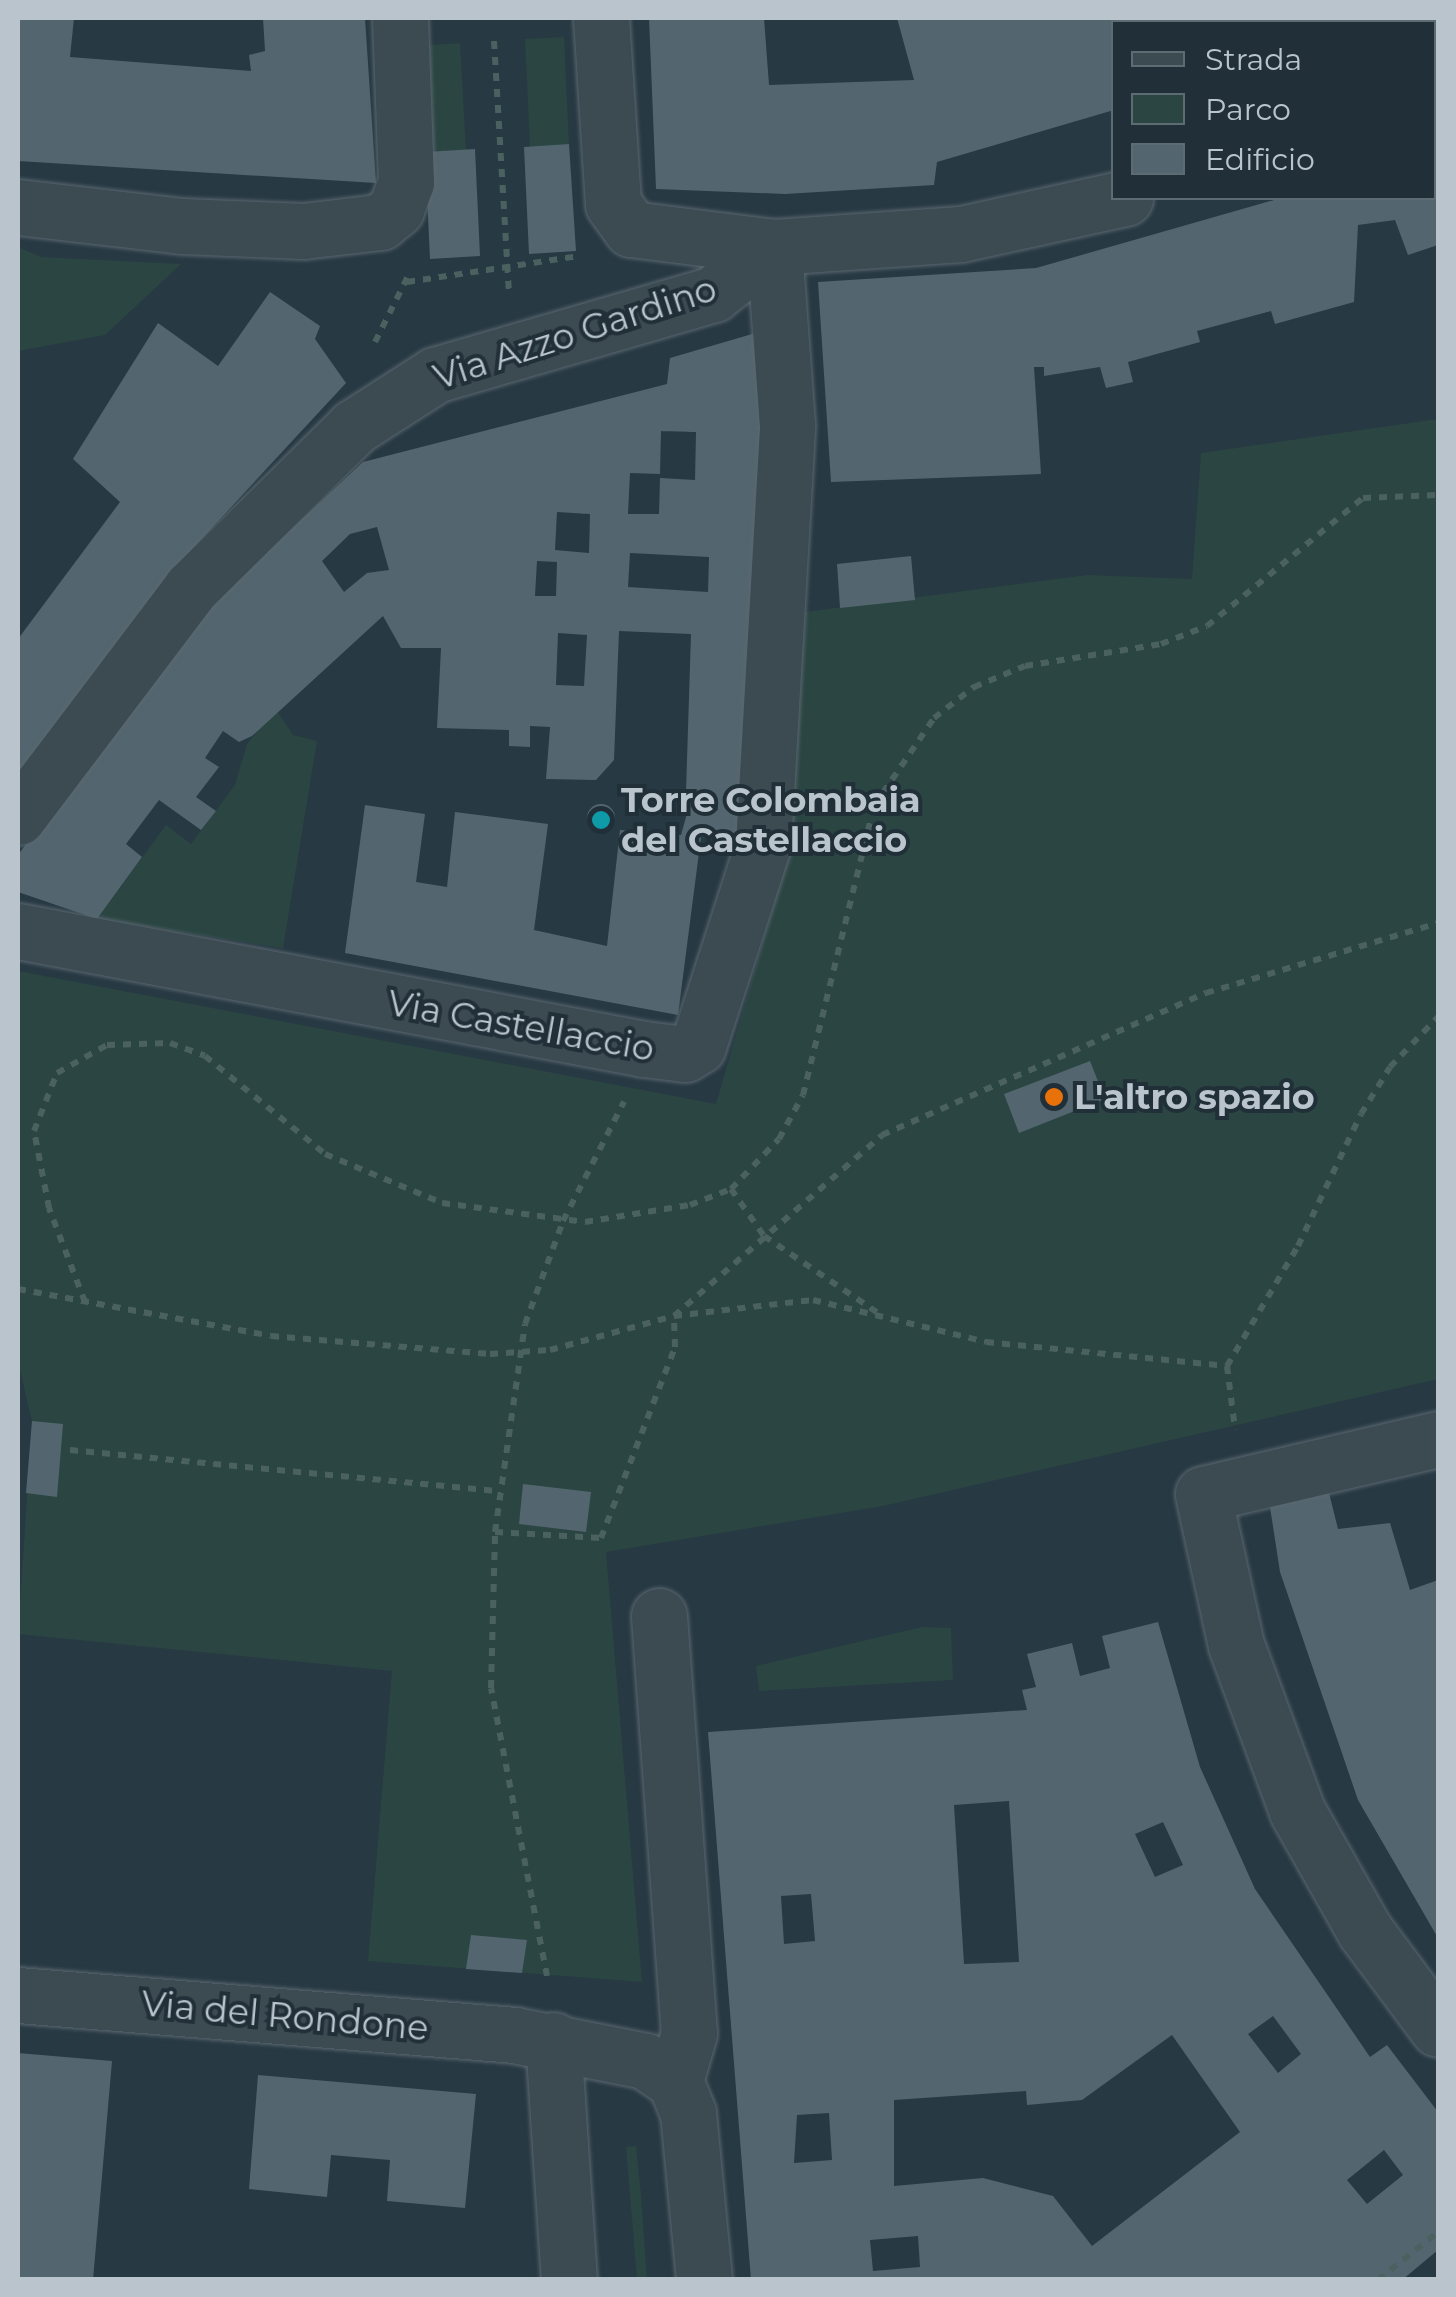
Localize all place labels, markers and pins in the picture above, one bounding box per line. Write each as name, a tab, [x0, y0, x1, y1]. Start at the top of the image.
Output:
place label: Torre Colombaia del Castellaccio	[621, 779, 921, 861]
marker: Torre Colombaia del Castellaccio	[590, 809, 612, 831]
place label: L'altro spazio	[1074, 1076, 1315, 1118]
marker: L'altro spazio	[1043, 1086, 1065, 1108]

